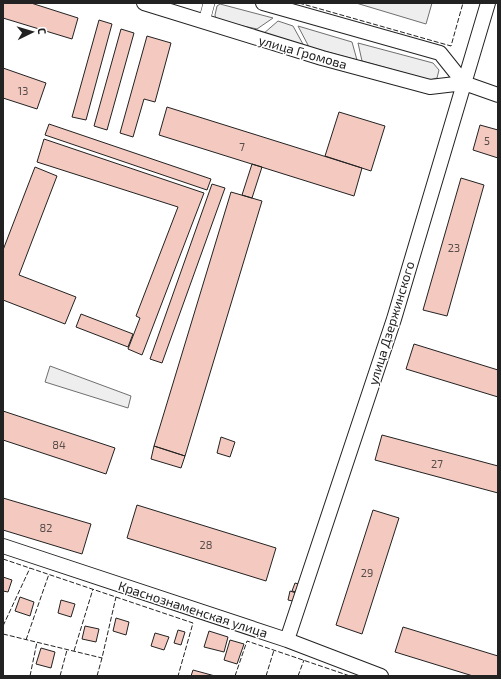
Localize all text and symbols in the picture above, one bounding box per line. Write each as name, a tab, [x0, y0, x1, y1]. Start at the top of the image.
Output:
north arrow	[12, 12, 52, 52]
text: С	[36, 27, 49, 35]
street label: улица Громова	[257, 32, 349, 72]
house number: 13	[18, 84, 28, 97]
house number: 5	[484, 134, 490, 147]
house number: 7	[239, 140, 245, 153]
house number: 23	[448, 241, 460, 254]
street label: улица Дзержинского	[365, 259, 417, 387]
house number: 84	[52, 438, 66, 451]
house number: 27	[431, 457, 443, 470]
house number: 82	[40, 521, 52, 534]
house number: 28	[200, 538, 212, 551]
house number: 29	[361, 566, 373, 579]
street label: Краснознаменская улица	[116, 577, 270, 641]

